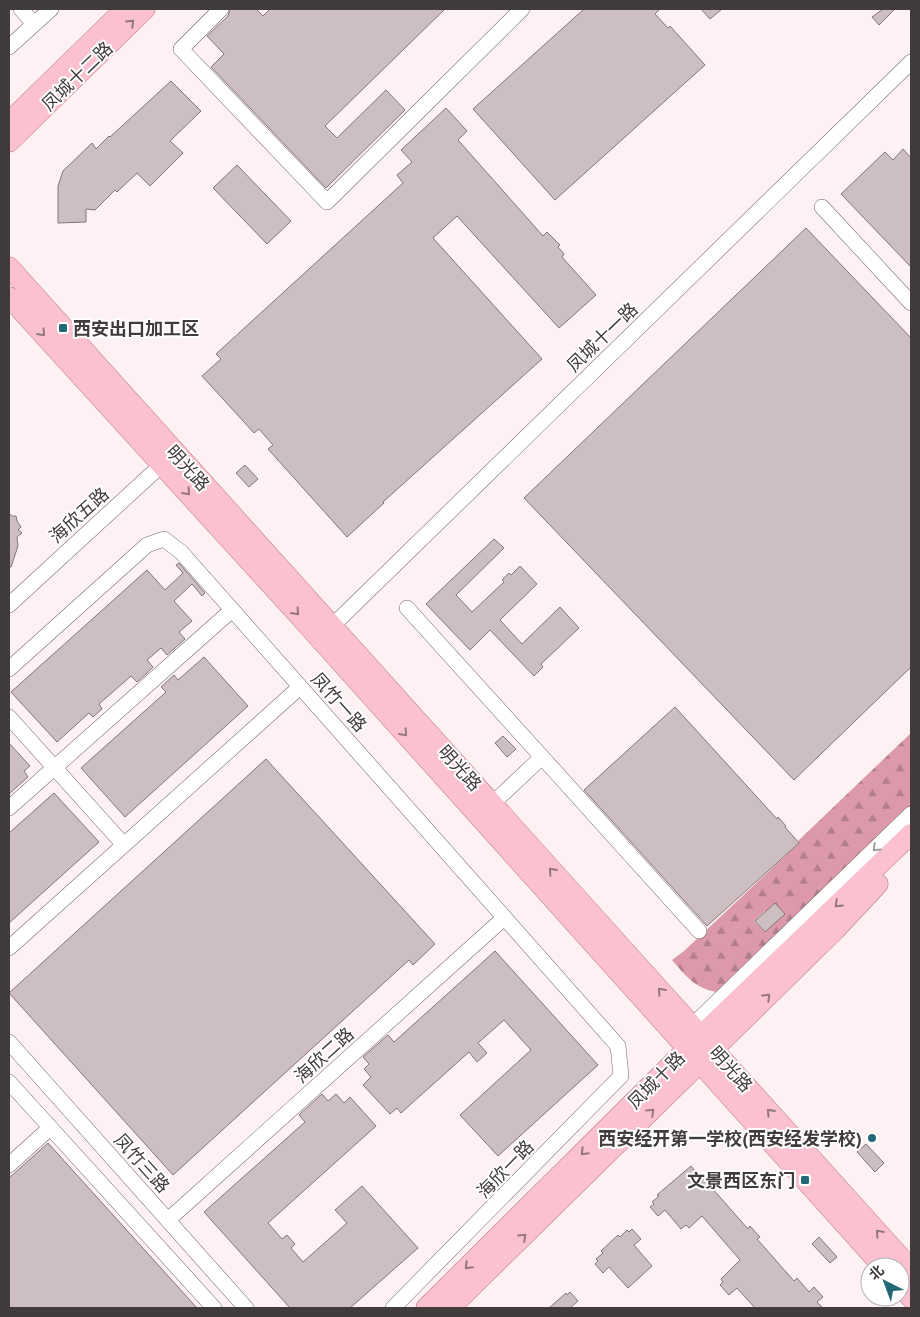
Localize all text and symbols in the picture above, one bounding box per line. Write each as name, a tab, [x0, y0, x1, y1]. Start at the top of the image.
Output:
one-way arrow	[125, 20, 134, 29]
street label: 凤城十二路	[37, 36, 117, 116]
street label: 凤城十一路	[562, 297, 642, 377]
place label: 西安出口加工区	[73, 317, 199, 340]
marker: 西安出口加工区	[57, 322, 69, 334]
one-way arrow	[36, 328, 45, 337]
street label: 明光路	[161, 440, 215, 496]
street label: 海欣五路	[45, 482, 113, 548]
one-way arrow	[181, 486, 190, 495]
one-way arrow	[290, 607, 299, 616]
street label: 凤竹一路	[306, 668, 372, 736]
one-way arrow	[399, 728, 408, 737]
street label: 明光路	[433, 740, 487, 796]
one-way arrow	[873, 842, 882, 851]
one-way arrow	[549, 867, 558, 876]
one-way arrow	[835, 898, 844, 907]
one-way arrow	[658, 988, 667, 997]
one-way arrow	[761, 994, 770, 1003]
street label: 海欣二路	[290, 1022, 358, 1088]
street label: 明光路	[704, 1041, 758, 1097]
street label: 凤城十路	[622, 1046, 690, 1114]
one-way arrow	[646, 1108, 655, 1117]
one-way arrow	[767, 1109, 776, 1118]
place label: 西安经开第一学校(西安经发学校)	[598, 1127, 862, 1150]
street label: 凤竹三路	[109, 1129, 175, 1197]
marker: 西安经开第一学校(西安经发学校)	[866, 1132, 878, 1144]
street label: 海欣一路	[472, 1135, 538, 1203]
one-way arrow	[580, 1146, 589, 1155]
place label: 文景西区东门	[687, 1169, 795, 1192]
marker: 文景西区东门	[799, 1174, 811, 1186]
one-way arrow	[875, 1229, 884, 1238]
one-way arrow	[517, 1234, 526, 1243]
north arrow	[860, 1257, 910, 1307]
one-way arrow	[465, 1261, 474, 1270]
text: 北	[865, 1261, 888, 1284]

